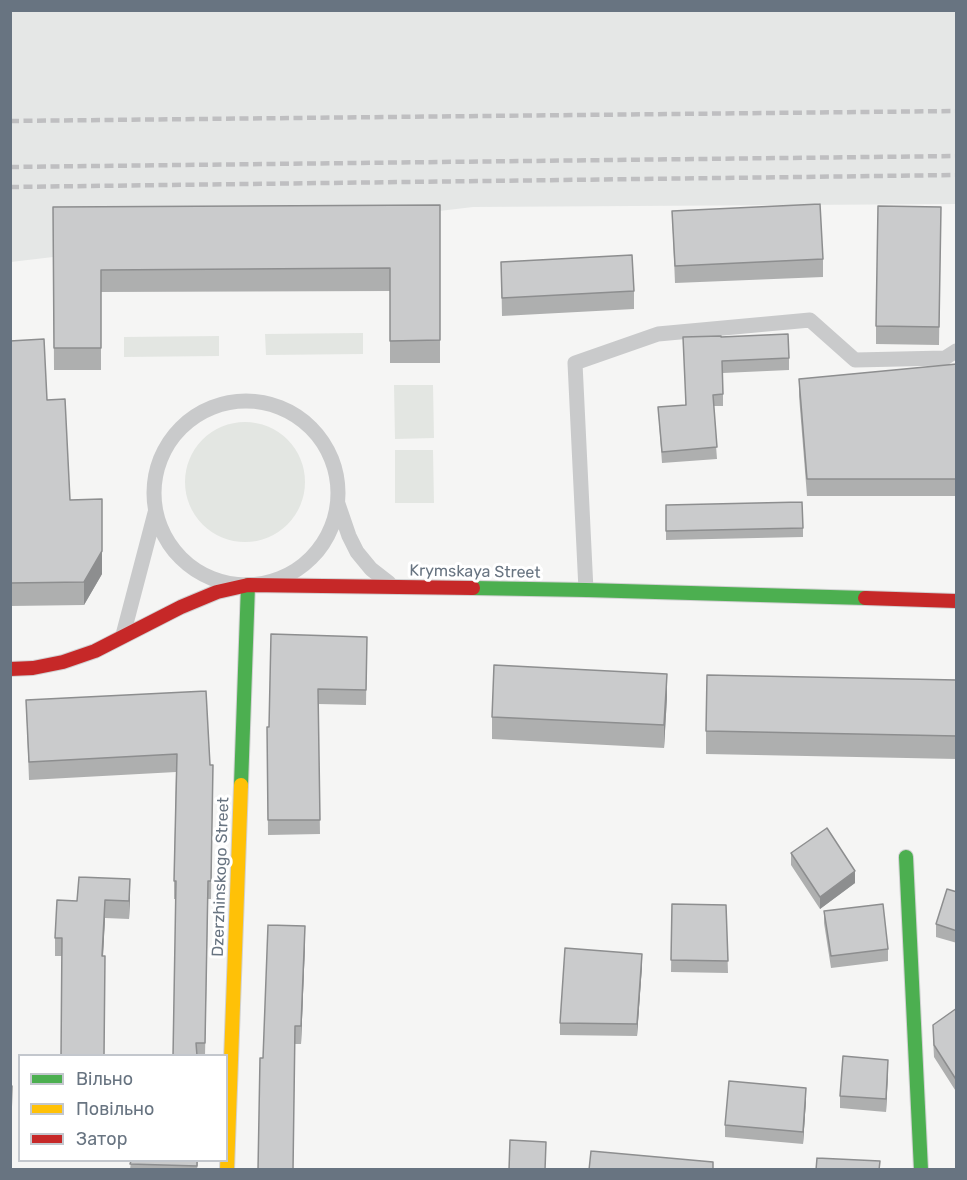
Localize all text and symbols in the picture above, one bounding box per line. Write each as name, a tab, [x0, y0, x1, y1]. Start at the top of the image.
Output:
street label: Krymskaya Street	[409, 561, 541, 583]
street label: Dzerzhinskogo Street	[209, 797, 233, 957]
legend	[18, 1054, 228, 1162]
text: Вільно	[76, 1068, 133, 1090]
text: Повільно	[76, 1098, 154, 1120]
text: Затор	[76, 1128, 127, 1150]

